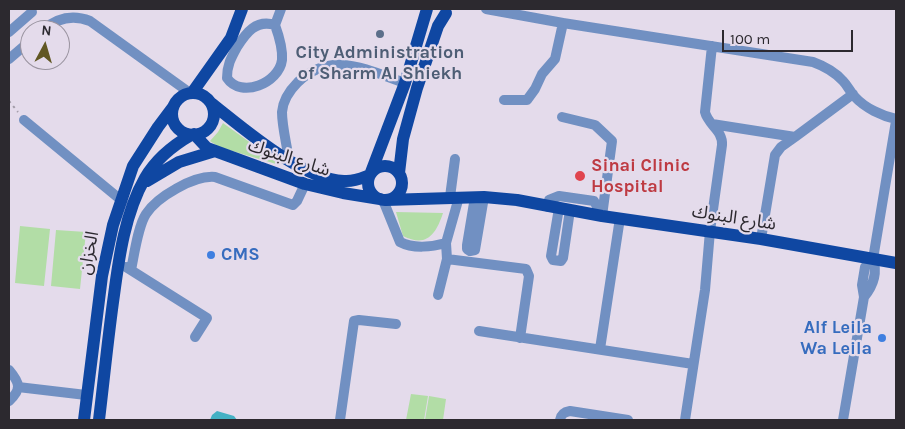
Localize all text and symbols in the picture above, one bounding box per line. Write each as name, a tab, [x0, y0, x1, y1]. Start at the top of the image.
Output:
north arrow	[20, 20, 70, 70]
scale bar	[725, 20, 856, 52]
text: N	[41, 22, 52, 40]
marker: City Administration of Sharm Al Shiekh	[374, 28, 386, 40]
text: 100 m	[730, 30, 770, 48]
place label: City Administration of Sharm Al Shiekh	[295, 42, 465, 84]
street label: شارع البنوك	[245, 135, 333, 181]
place label: Sinai Clinic Hospital	[591, 155, 690, 198]
marker: Sinai Clinic Hospital	[573, 169, 587, 183]
street label: شارع البنوك	[690, 201, 778, 235]
street label: الخزان	[74, 229, 104, 277]
place label: CMS	[221, 244, 260, 266]
marker: CMS	[205, 249, 217, 261]
place label: Alf Leila Wa Leila	[800, 317, 872, 359]
marker: Alf Leila Wa Leila	[876, 332, 888, 344]

